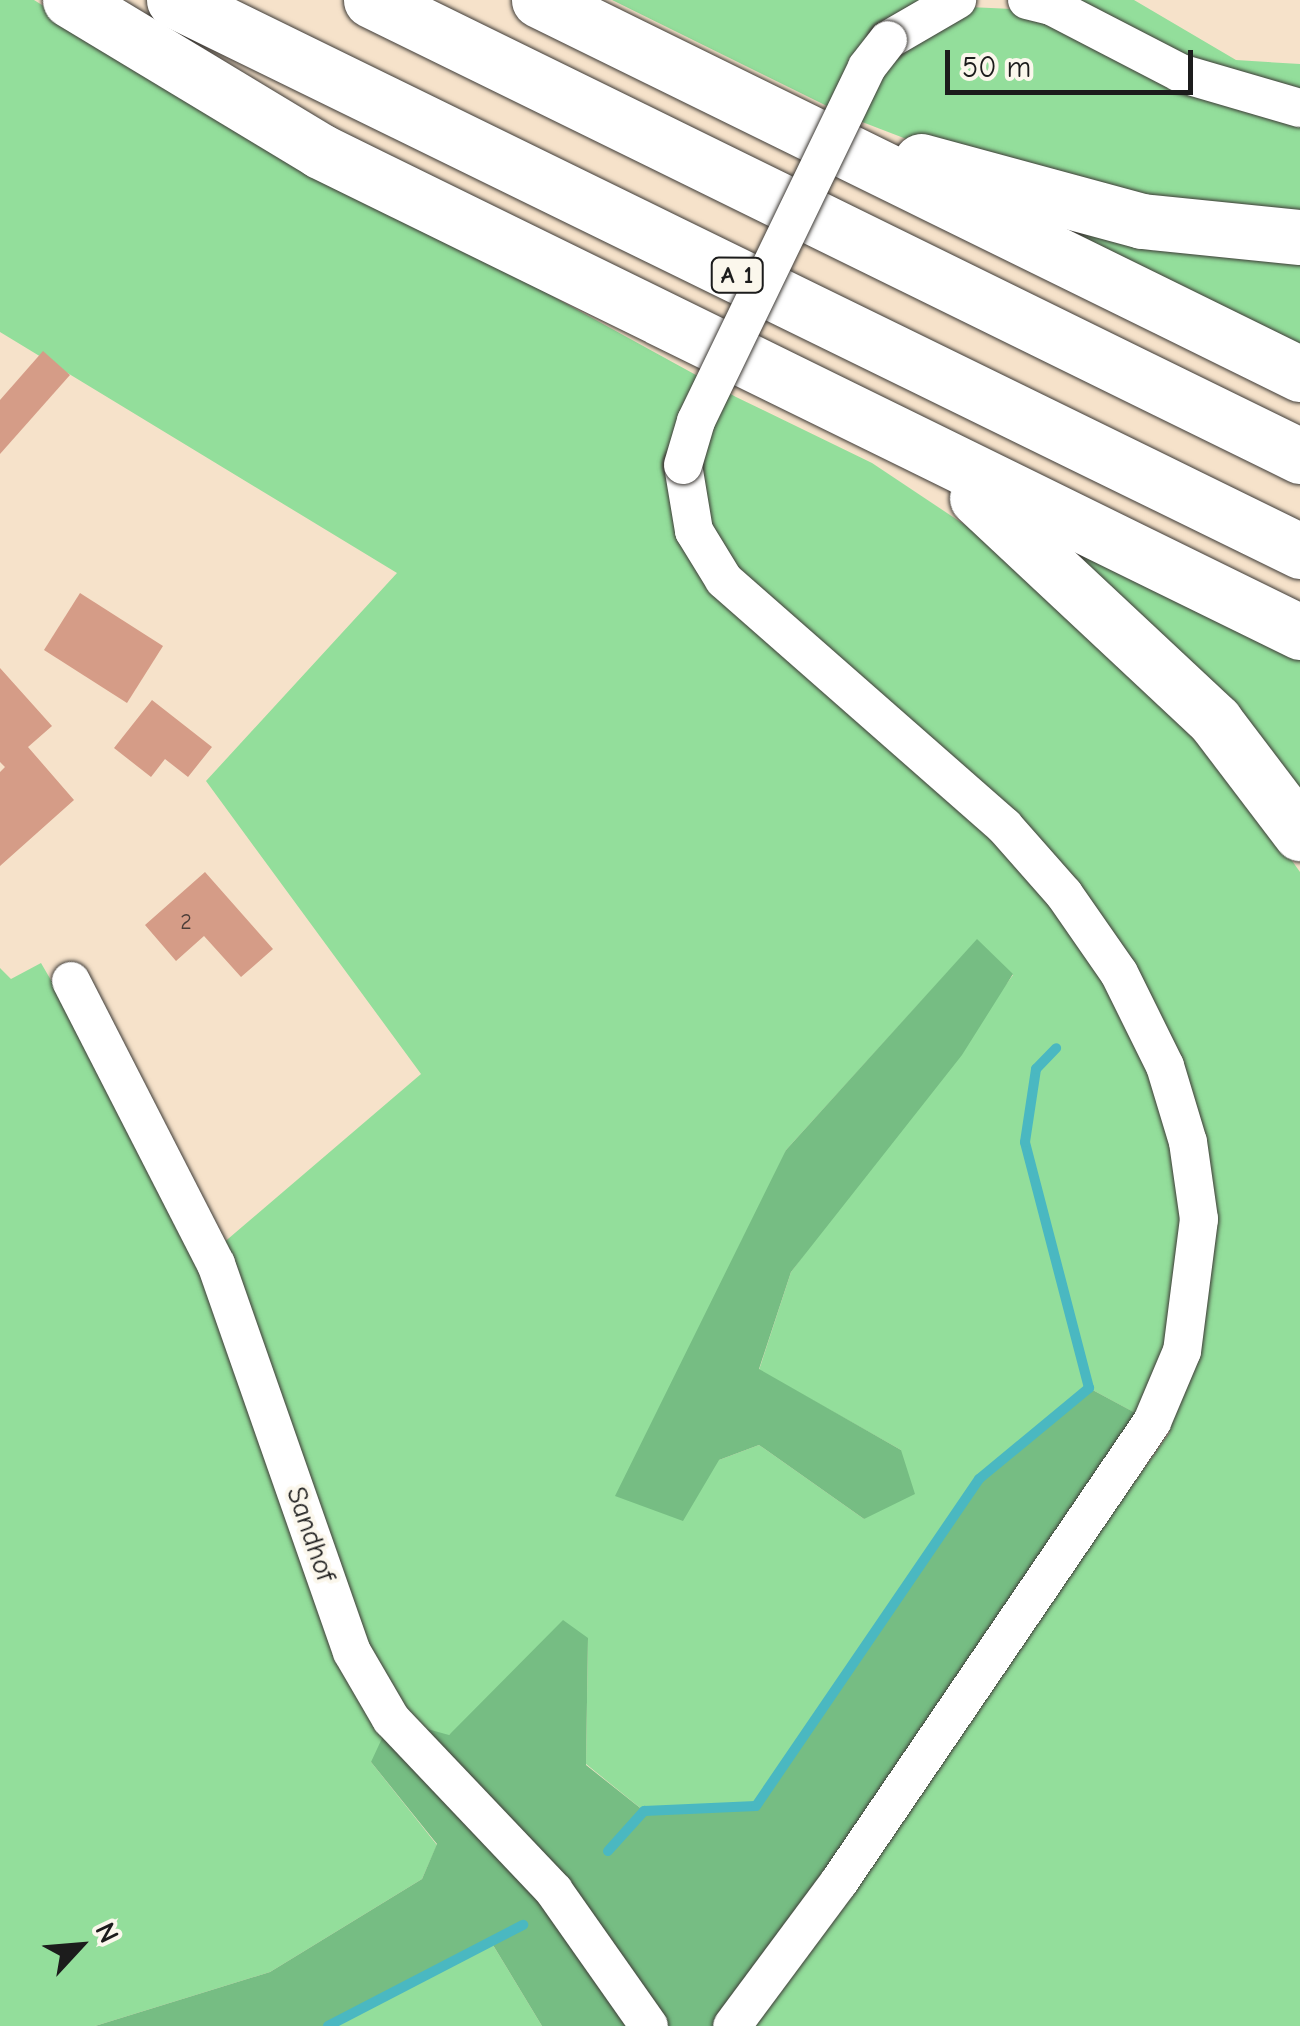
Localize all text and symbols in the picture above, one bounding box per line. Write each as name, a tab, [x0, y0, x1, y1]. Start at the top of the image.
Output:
scale bar	[950, 30, 1198, 92]
text: 50 m	[962, 50, 1031, 85]
road number: A 1	[710, 255, 764, 295]
house number: 2	[180, 910, 192, 936]
street label: Sandhof	[279, 1482, 343, 1586]
north arrow	[30, 1896, 130, 1996]
text: N	[89, 1918, 125, 1948]

